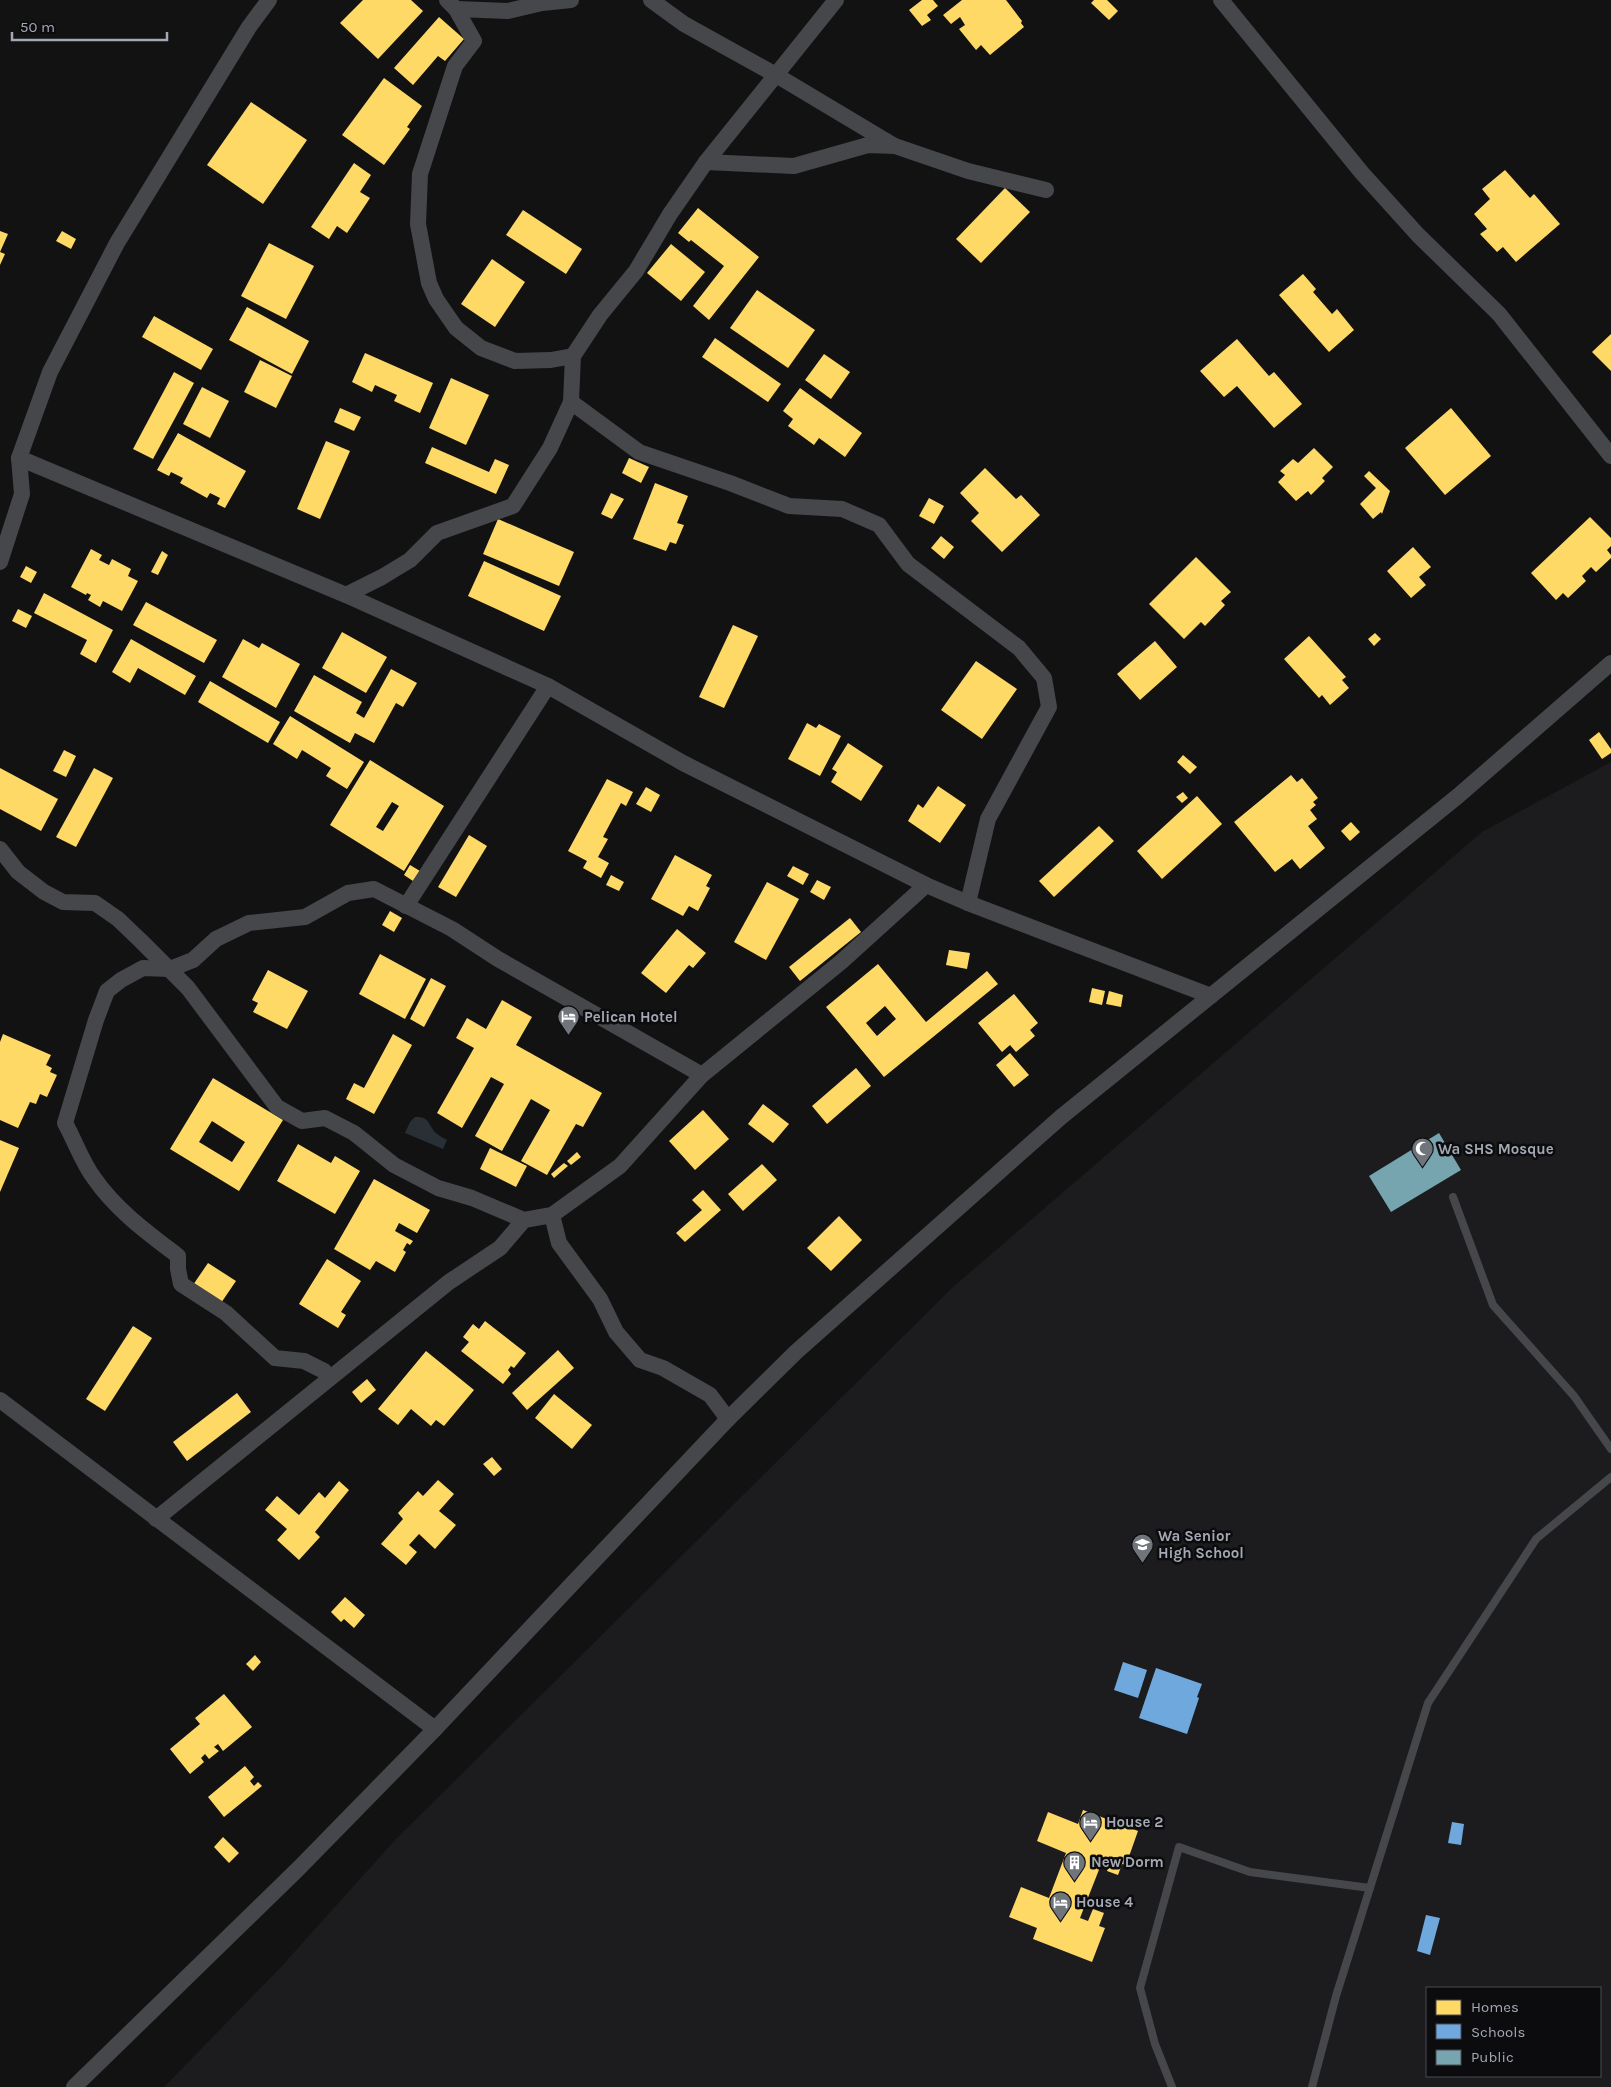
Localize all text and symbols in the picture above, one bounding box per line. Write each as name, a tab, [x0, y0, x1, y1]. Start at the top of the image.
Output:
scale bar	[12, 10, 168, 42]
text: 50 m	[20, 18, 55, 36]
hotel icon: Pelican Hotel	[556, 1005, 580, 1036]
place label: Pelican Hotel	[584, 1008, 678, 1026]
mosque icon: Wa SHS Mosque	[1410, 1137, 1434, 1168]
place label: Wa SHS Mosque	[1438, 1140, 1554, 1158]
place label: Wa Senior High School	[1158, 1527, 1244, 1562]
school or university icon: Wa Senior High School	[1130, 1533, 1154, 1564]
hotel icon: House 2	[1078, 1810, 1102, 1841]
place label: House 2	[1106, 1813, 1163, 1831]
building icon: New Dorm	[1063, 1850, 1087, 1881]
place label: New Dorm	[1091, 1853, 1164, 1871]
hotel icon: House 4	[1048, 1890, 1072, 1921]
place label: House 4	[1076, 1893, 1133, 1911]
legend	[1426, 1987, 1601, 2077]
text: Homes	[1471, 1998, 1519, 2016]
text: Schools	[1471, 2023, 1525, 2041]
text: Public	[1471, 2048, 1514, 2066]

